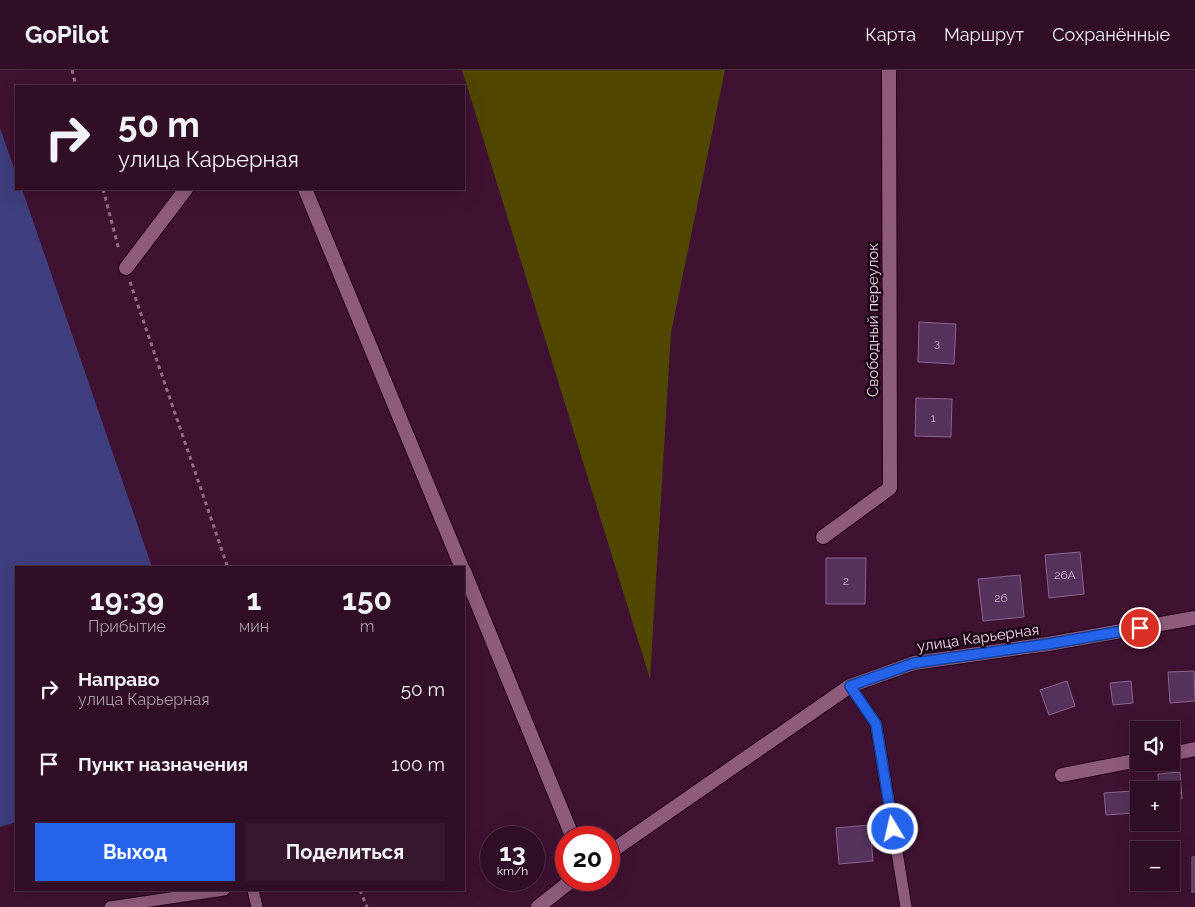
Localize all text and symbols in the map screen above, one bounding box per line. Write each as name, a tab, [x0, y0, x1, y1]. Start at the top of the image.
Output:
text: GoPilot	[25, 20, 109, 49]
text: Карта	[865, 24, 916, 45]
text: Маршрут	[944, 24, 1024, 45]
text: Сохранённые	[1052, 24, 1170, 45]
text: 50 m	[118, 104, 200, 145]
icon: right	[35, 105, 100, 170]
text: улица Карьерная	[118, 146, 299, 172]
street label: Свободный переулок	[864, 243, 882, 397]
house number: 3	[934, 336, 940, 350]
house number: 1	[930, 411, 936, 425]
house number: 26А	[1054, 568, 1076, 582]
house number: 2	[843, 574, 849, 588]
text: 19:39	[90, 582, 164, 617]
text: 1	[247, 582, 261, 617]
text: 150	[342, 582, 392, 617]
house number: 26	[994, 591, 1008, 605]
pin	[1119, 607, 1161, 649]
icon: arrive	[1126, 614, 1154, 642]
text: Прибытие	[88, 617, 166, 636]
text: мин	[239, 617, 269, 636]
text: m	[360, 617, 374, 636]
street label: улица Карьерная	[916, 621, 1040, 655]
text: Направо	[78, 668, 159, 690]
icon: right	[35, 675, 63, 703]
text: 50 m	[401, 678, 445, 700]
text: улица Карьерная	[78, 690, 210, 709]
map controls	[1130, 721, 1180, 891]
button: sound	[1130, 721, 1180, 771]
icon: arrive	[35, 750, 63, 778]
text: Пункт назначения	[78, 753, 248, 775]
text: 100 m	[391, 753, 445, 775]
button: +	[1130, 781, 1180, 831]
position arrow	[866, 802, 918, 854]
button: Выход	[35, 823, 235, 881]
button: Поделиться	[245, 823, 445, 881]
speed limit sign: 20	[555, 826, 620, 891]
text: 13	[499, 837, 526, 867]
button: −	[1130, 841, 1180, 891]
text: km/h	[497, 864, 528, 878]

